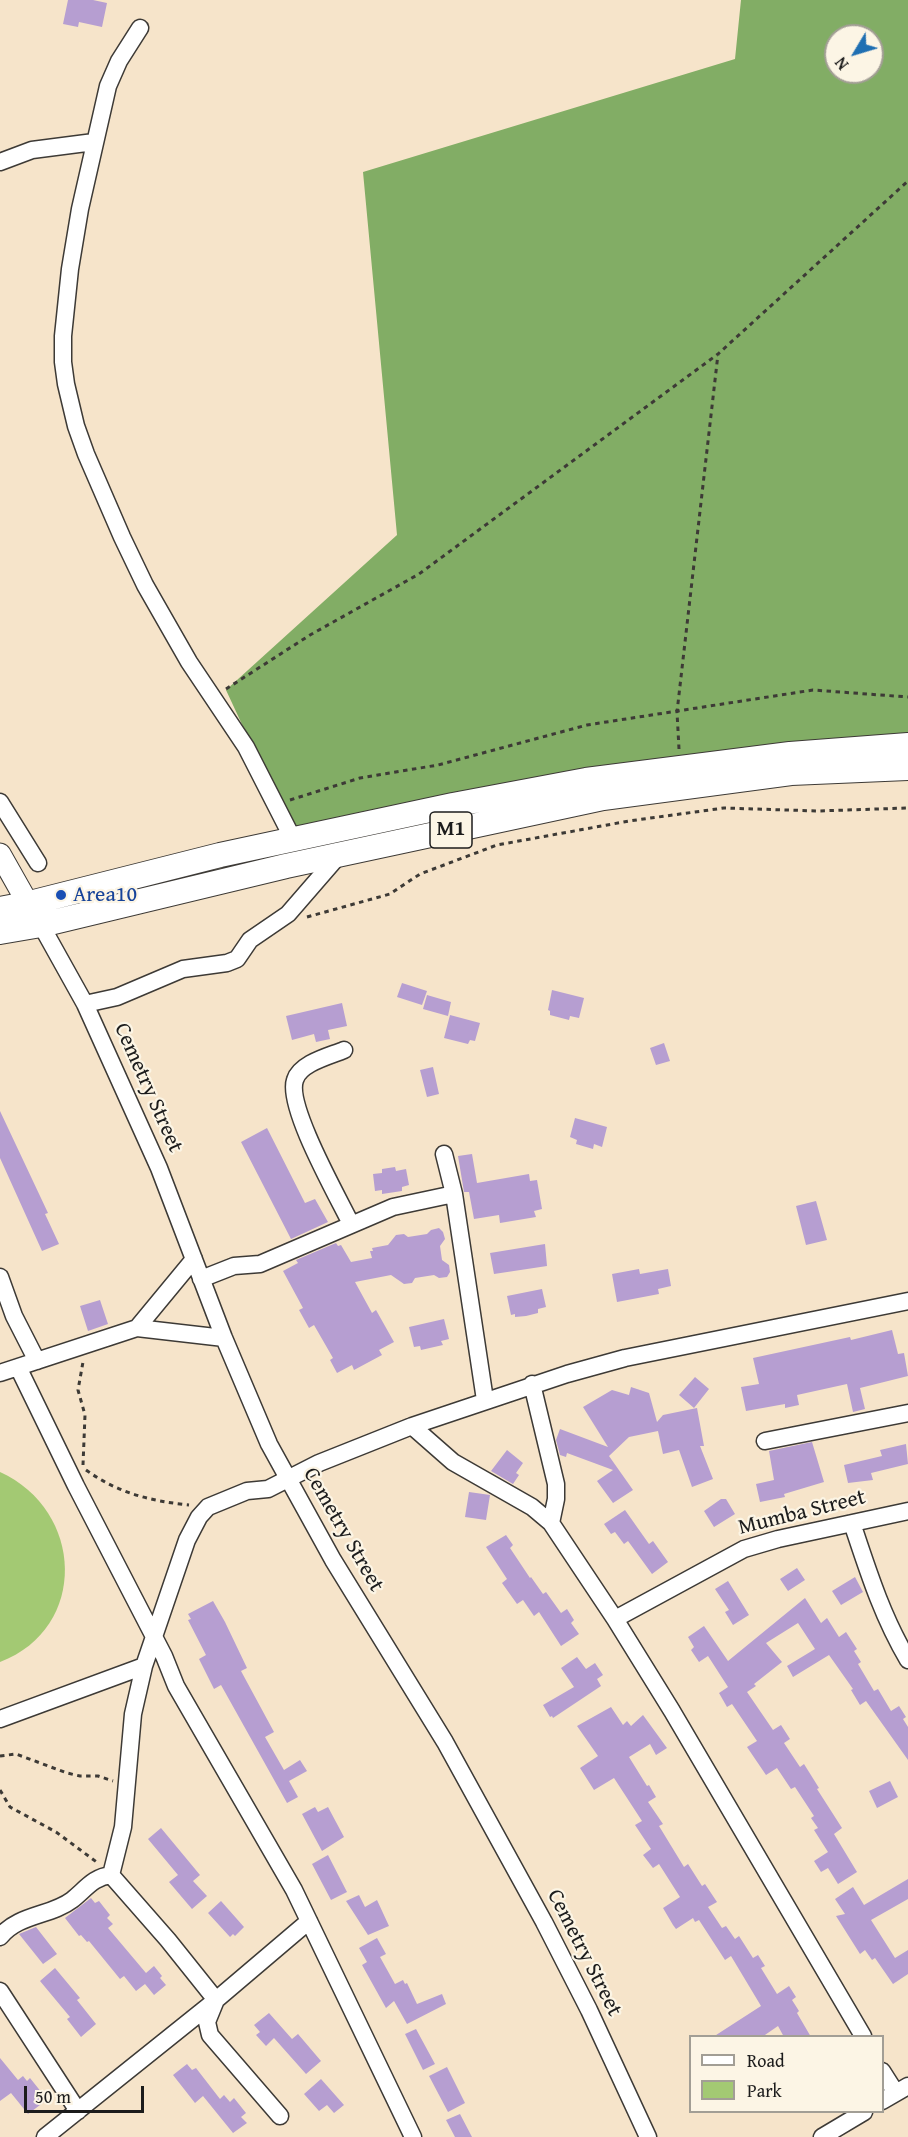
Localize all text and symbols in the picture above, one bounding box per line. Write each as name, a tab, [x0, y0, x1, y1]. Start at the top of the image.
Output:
north arrow	[824, 24, 884, 84]
text: N	[829, 52, 854, 75]
road number: M1	[430, 812, 472, 848]
place label: Area10	[73, 882, 137, 908]
marker: Area10	[54, 888, 68, 902]
street label: Cemetry Street	[108, 1019, 188, 1157]
street label: Cemetry Street	[297, 1463, 389, 1597]
street label: Mumba Street	[736, 1484, 868, 1542]
street label: Cemetry Street	[541, 1885, 627, 2021]
legend	[689, 2035, 884, 2113]
text: Road	[747, 2047, 785, 2074]
scale bar	[27, 2074, 147, 2112]
text: Park	[747, 2077, 782, 2104]
text: 50 m	[35, 2083, 71, 2110]

